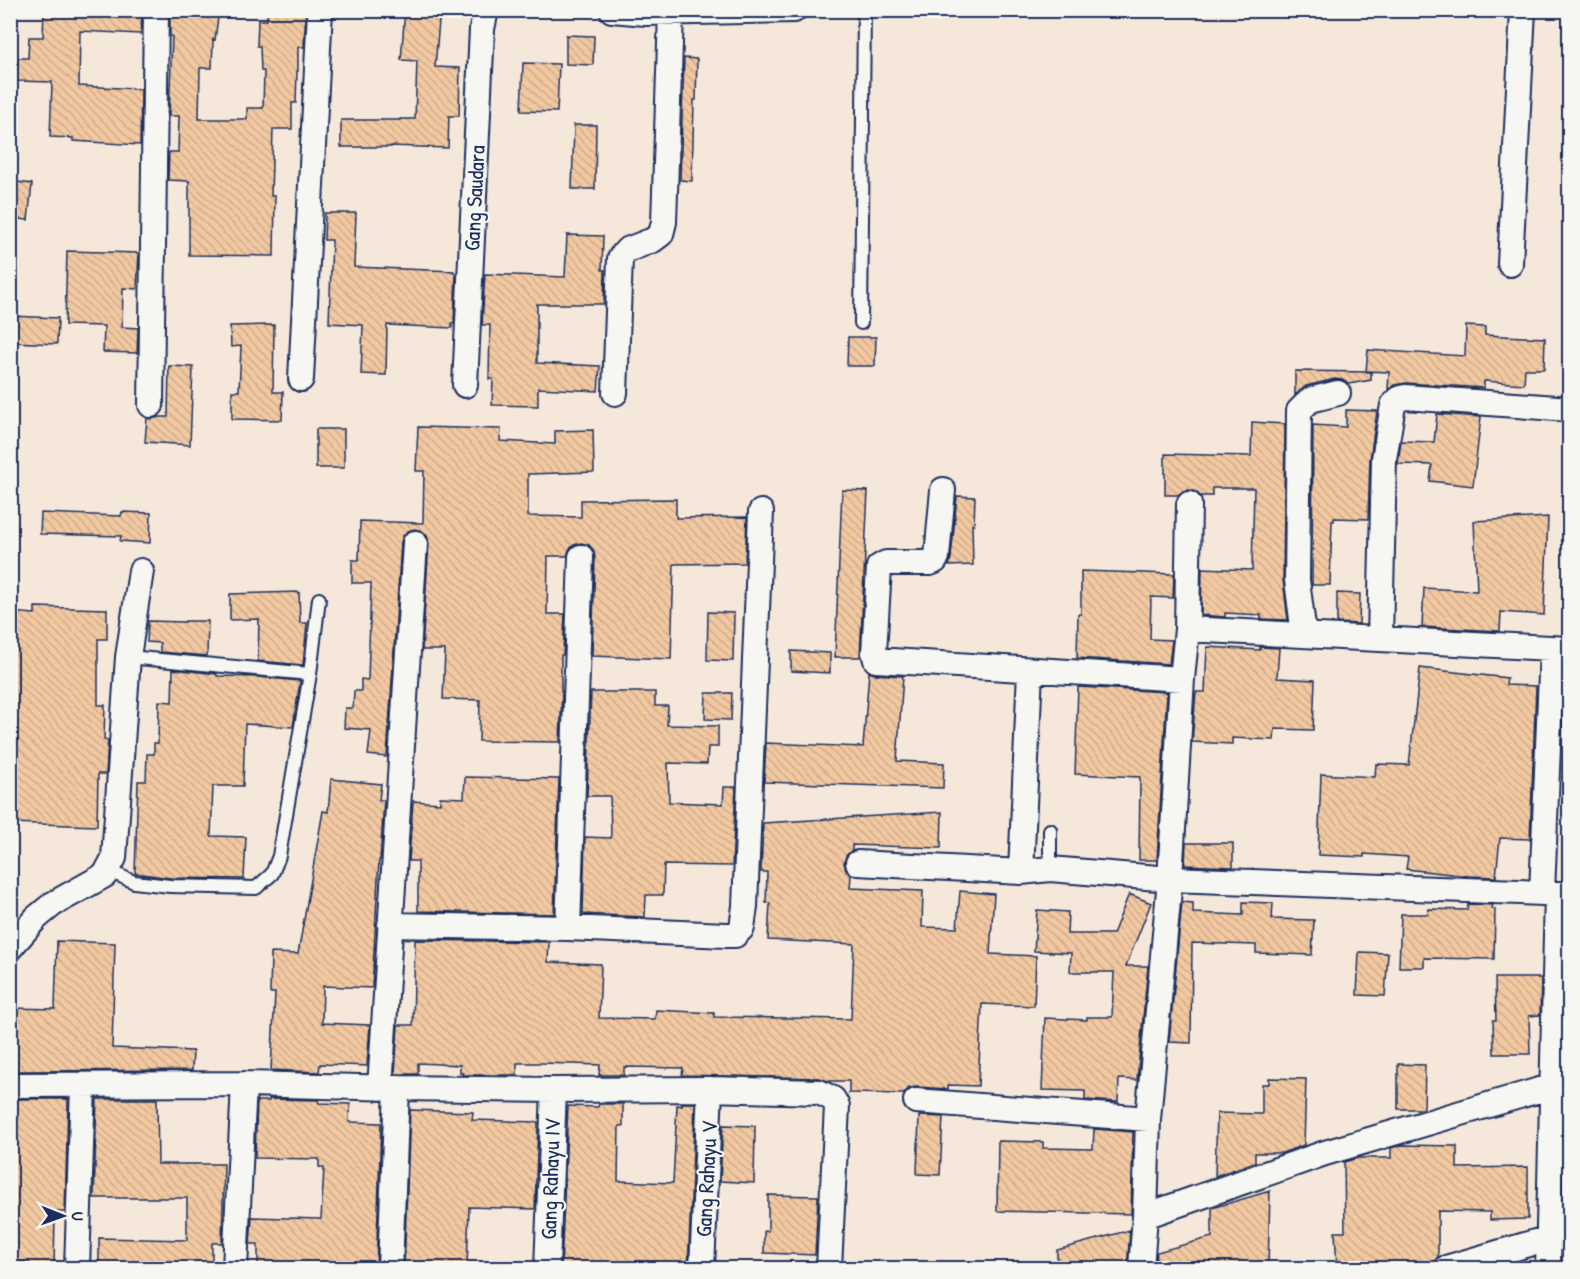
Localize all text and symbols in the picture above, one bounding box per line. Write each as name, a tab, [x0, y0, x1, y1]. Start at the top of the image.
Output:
street label: Gang Saudara	[456, 144, 492, 252]
street label: Gang Rahayu IV	[533, 1117, 567, 1240]
street label: Gang Rahayu V	[688, 1120, 724, 1238]
north arrow	[33, 1186, 93, 1246]
text: U	[67, 1212, 89, 1221]

